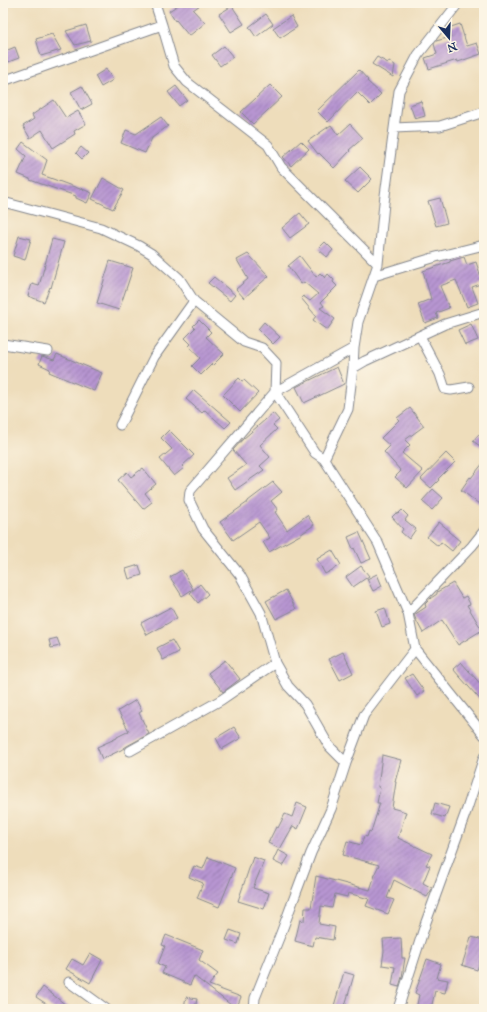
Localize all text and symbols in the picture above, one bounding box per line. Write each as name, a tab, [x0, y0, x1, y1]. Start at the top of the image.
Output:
north arrow	[429, 18, 469, 58]
text: N	[445, 39, 459, 55]

